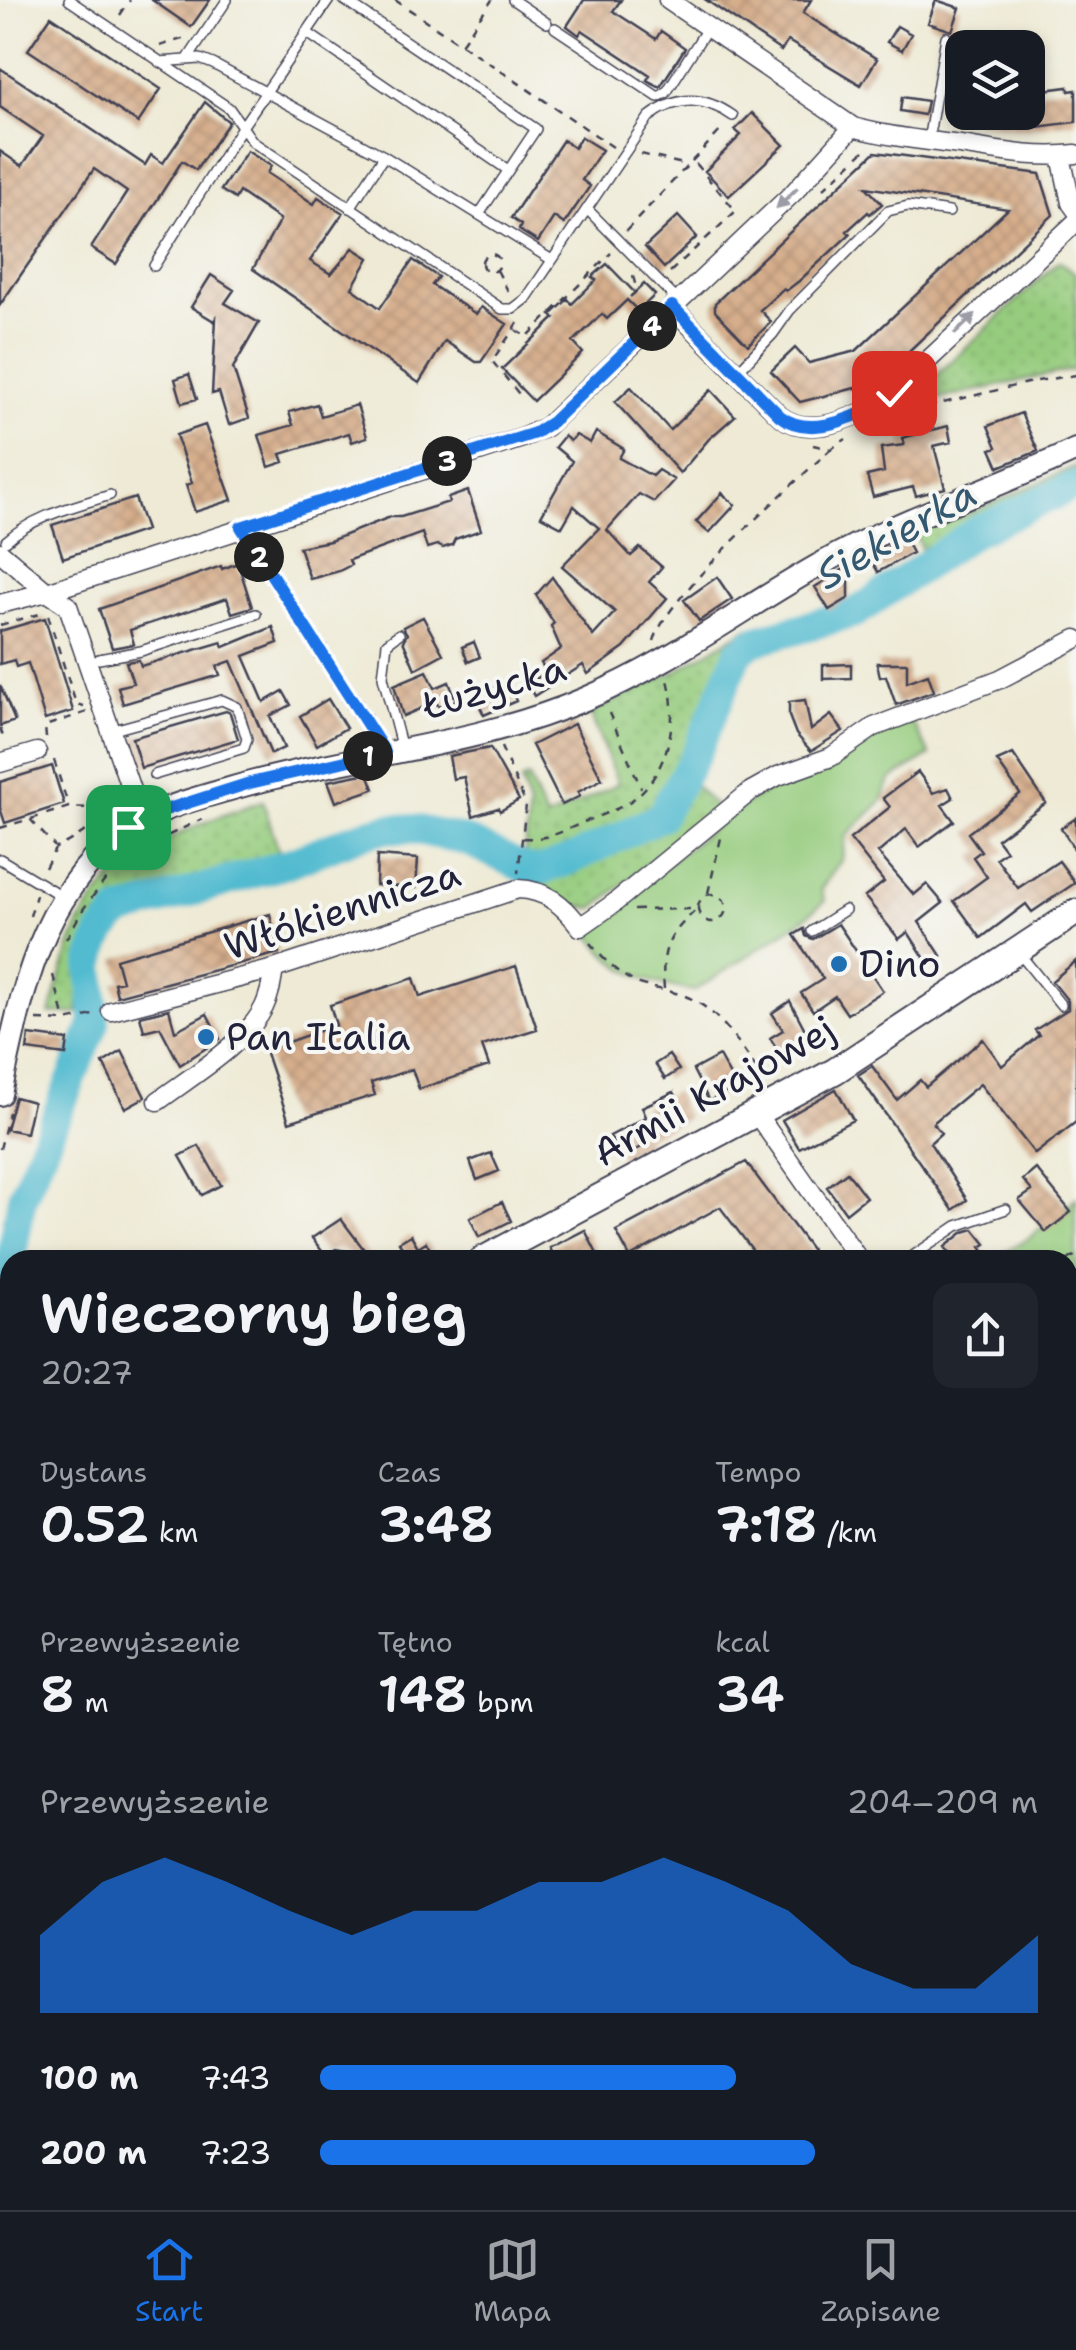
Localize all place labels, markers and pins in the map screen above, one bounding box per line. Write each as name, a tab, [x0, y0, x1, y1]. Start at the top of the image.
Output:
pin: 4	[627, 301, 677, 351]
pin	[852, 351, 937, 436]
pin: 3	[422, 436, 472, 486]
pin: 2	[234, 532, 284, 582]
pin: 1	[343, 731, 393, 781]
pin	[86, 785, 171, 870]
place label: Dino	[859, 938, 940, 989]
marker: Dino	[828, 953, 850, 975]
place label: Pan Italia	[226, 1011, 411, 1062]
marker: Pan Italia	[195, 1026, 217, 1048]

